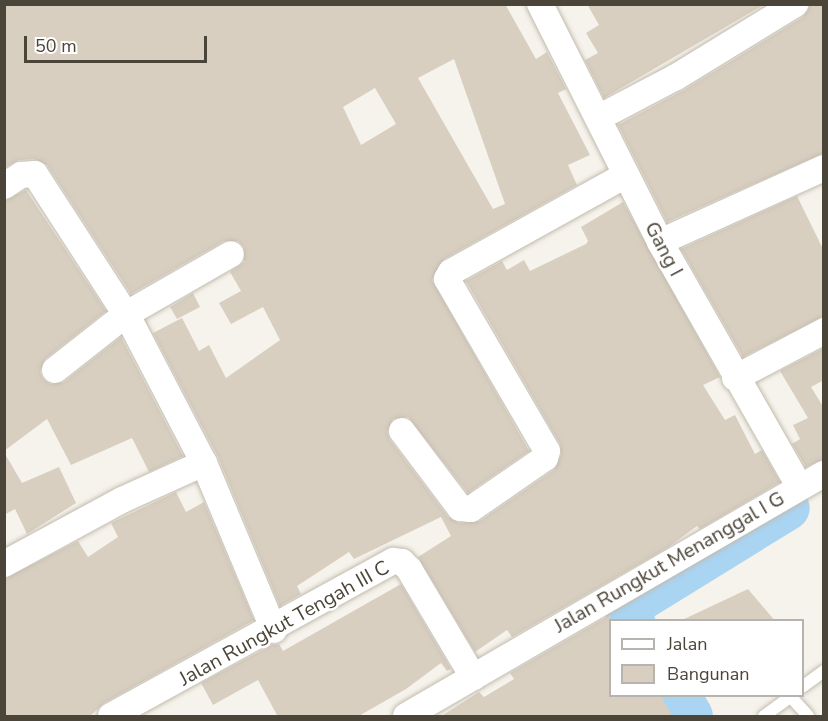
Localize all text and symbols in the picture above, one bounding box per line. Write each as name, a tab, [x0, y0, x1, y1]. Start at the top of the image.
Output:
scale bar	[27, 24, 210, 62]
text: 50 m	[35, 34, 77, 58]
street label: Gang I	[640, 218, 688, 280]
street label: Jalan Rungkut Menanggal I G	[550, 486, 788, 638]
street label: Jalan Rungkut Tengah III C	[175, 555, 393, 691]
legend	[609, 619, 804, 697]
text: Jalan	[667, 632, 707, 656]
text: Bangunan	[667, 662, 750, 686]

